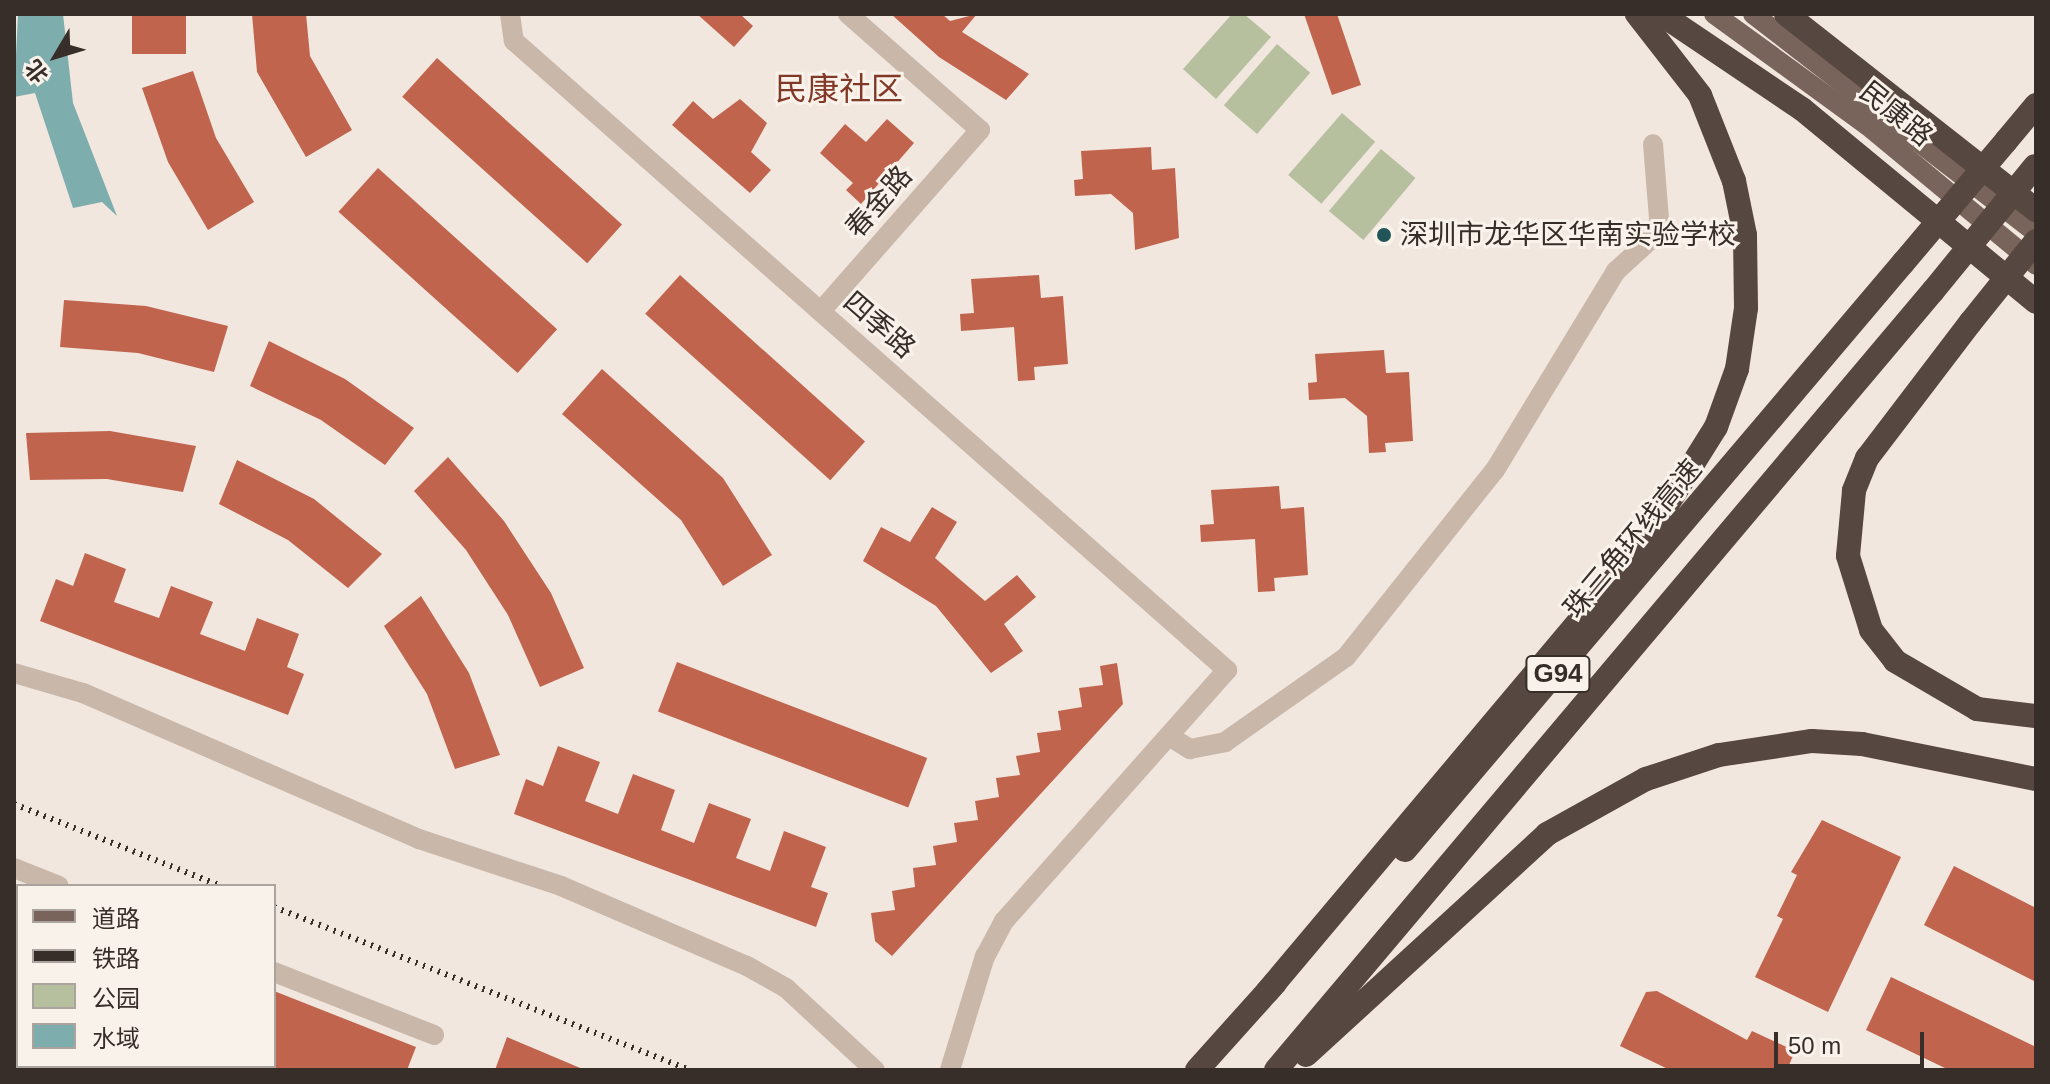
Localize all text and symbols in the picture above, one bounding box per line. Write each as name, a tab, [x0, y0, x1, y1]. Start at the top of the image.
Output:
north arrow	[16, 16, 96, 96]
text: 北	[20, 55, 53, 87]
district label: 民康社区	[775, 70, 903, 108]
street label: 民康路	[1853, 75, 1939, 153]
street label: 春金路	[839, 159, 919, 245]
place label: 深圳市龙华区华南实验学校	[1400, 218, 1736, 252]
marker: 深圳市龙华区华南实验学校	[1375, 226, 1393, 244]
street label: 四季路	[836, 285, 922, 365]
street label: 珠三角环线高速	[1557, 453, 1709, 625]
road number: G94	[1524, 652, 1592, 696]
legend	[16, 884, 276, 1068]
text: 道路	[92, 905, 140, 932]
text: 铁路	[92, 945, 140, 972]
text: 公园	[92, 985, 140, 1012]
scale bar	[1778, 1016, 1928, 1066]
text: 水域	[92, 1025, 140, 1052]
text: 50 m	[1788, 1032, 1841, 1059]

